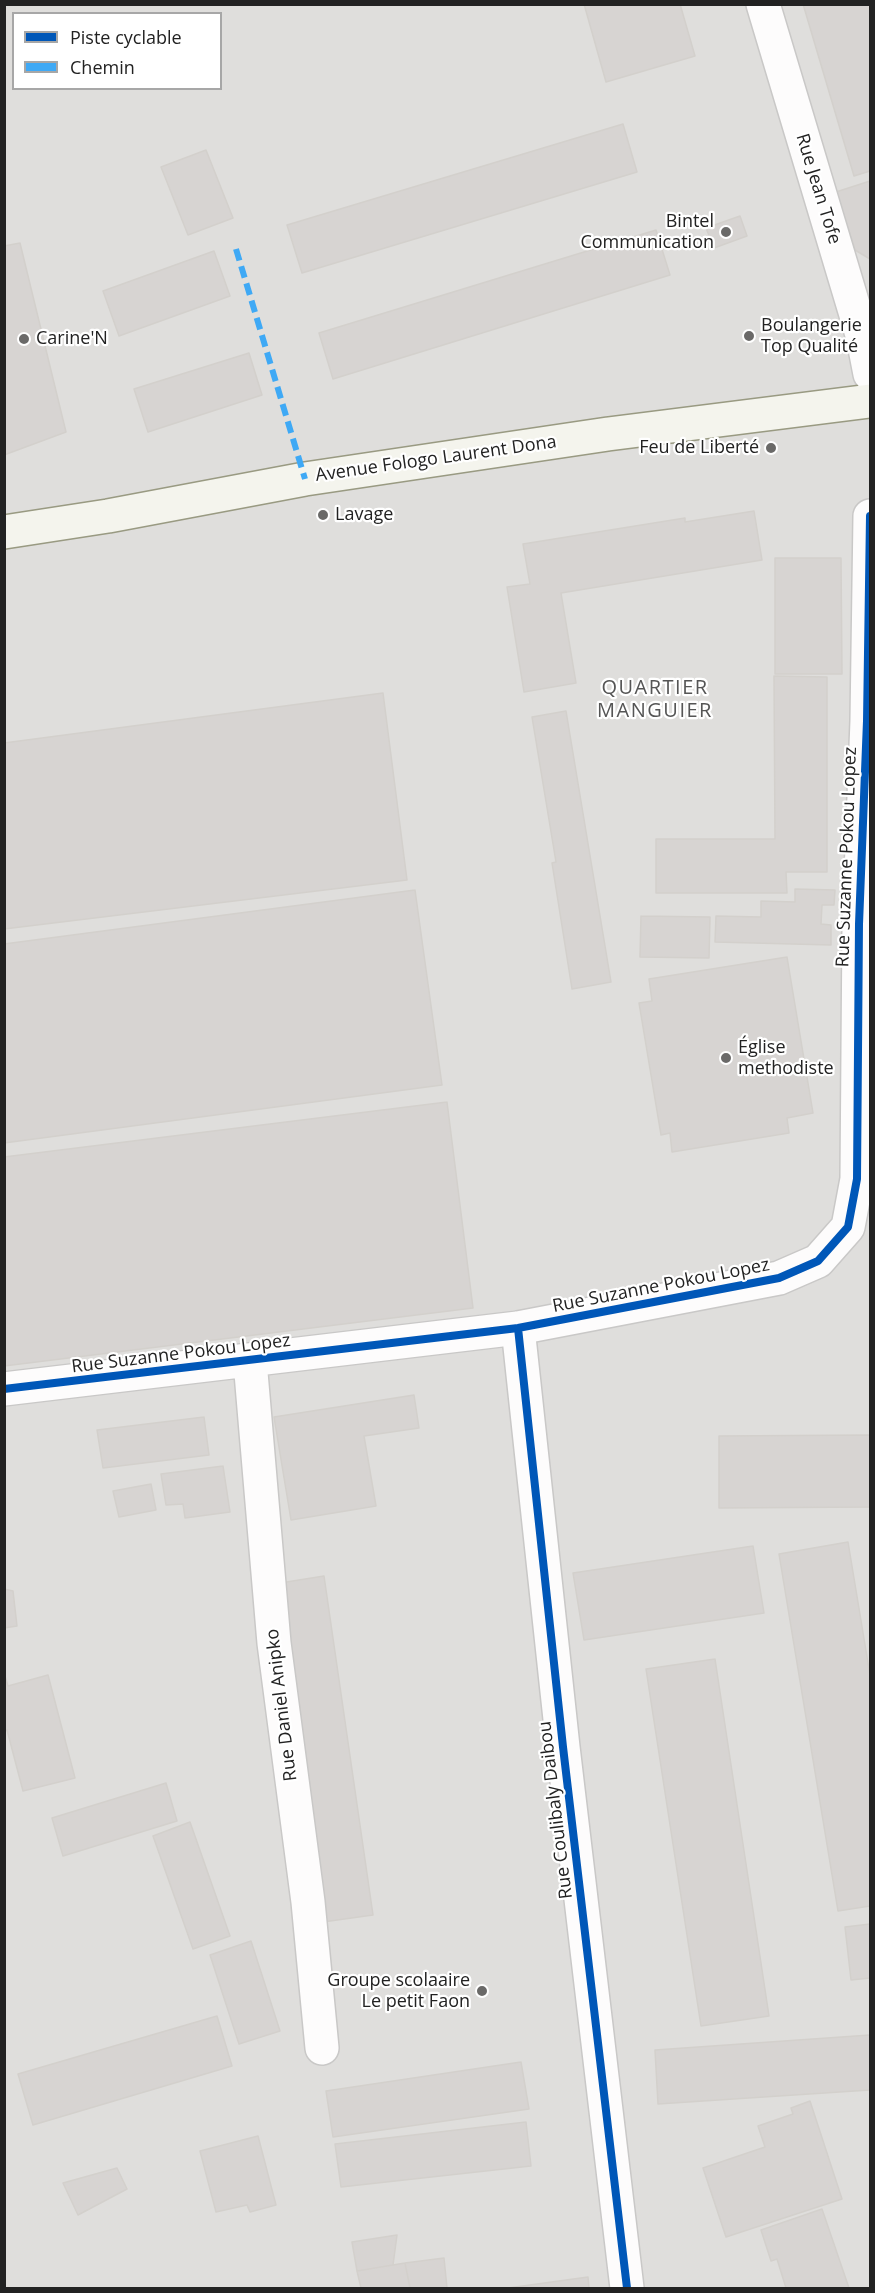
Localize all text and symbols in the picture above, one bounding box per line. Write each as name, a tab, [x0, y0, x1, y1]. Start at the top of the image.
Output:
legend	[12, 12, 222, 90]
text: Piste cyclable	[70, 25, 182, 49]
text: Chemin	[70, 55, 135, 79]
street label: Rue Jean Tofe	[791, 131, 845, 247]
place label: Bintel Communication	[580, 211, 714, 254]
marker: Bintel Communication	[719, 225, 733, 239]
place label: Boulangerie Top Qualité	[761, 315, 862, 358]
place label: Carine'N	[36, 328, 108, 350]
marker: Boulangerie Top Qualité	[742, 329, 756, 343]
marker: Carine'N	[17, 332, 31, 346]
street label: Avenue Fologo Laurent Dona	[314, 431, 558, 487]
place label: Feu de Liberté	[639, 437, 759, 459]
marker: Feu de Liberté	[764, 441, 778, 455]
place label: Lavage	[335, 504, 393, 526]
marker: Lavage	[316, 508, 330, 522]
district label: QUARTIER MANGUIER	[597, 676, 713, 723]
street label: Rue Suzanne Pokou Lopez	[832, 746, 862, 968]
place label: Église methodiste	[738, 1037, 834, 1080]
marker: Église methodiste	[719, 1051, 733, 1065]
street label: Rue Suzanne Pokou Lopez	[551, 1254, 771, 1318]
street label: Rue Suzanne Pokou Lopez	[70, 1330, 292, 1378]
street label: Rue Daniel Anipko	[262, 1628, 302, 1782]
street label: Rue Coulibaly Daibou	[534, 1720, 578, 1900]
place label: Groupe scolaaire Le petit Faon	[327, 1970, 470, 2012]
marker: Groupe scolaaire Le petit Faon	[475, 1984, 489, 1998]

